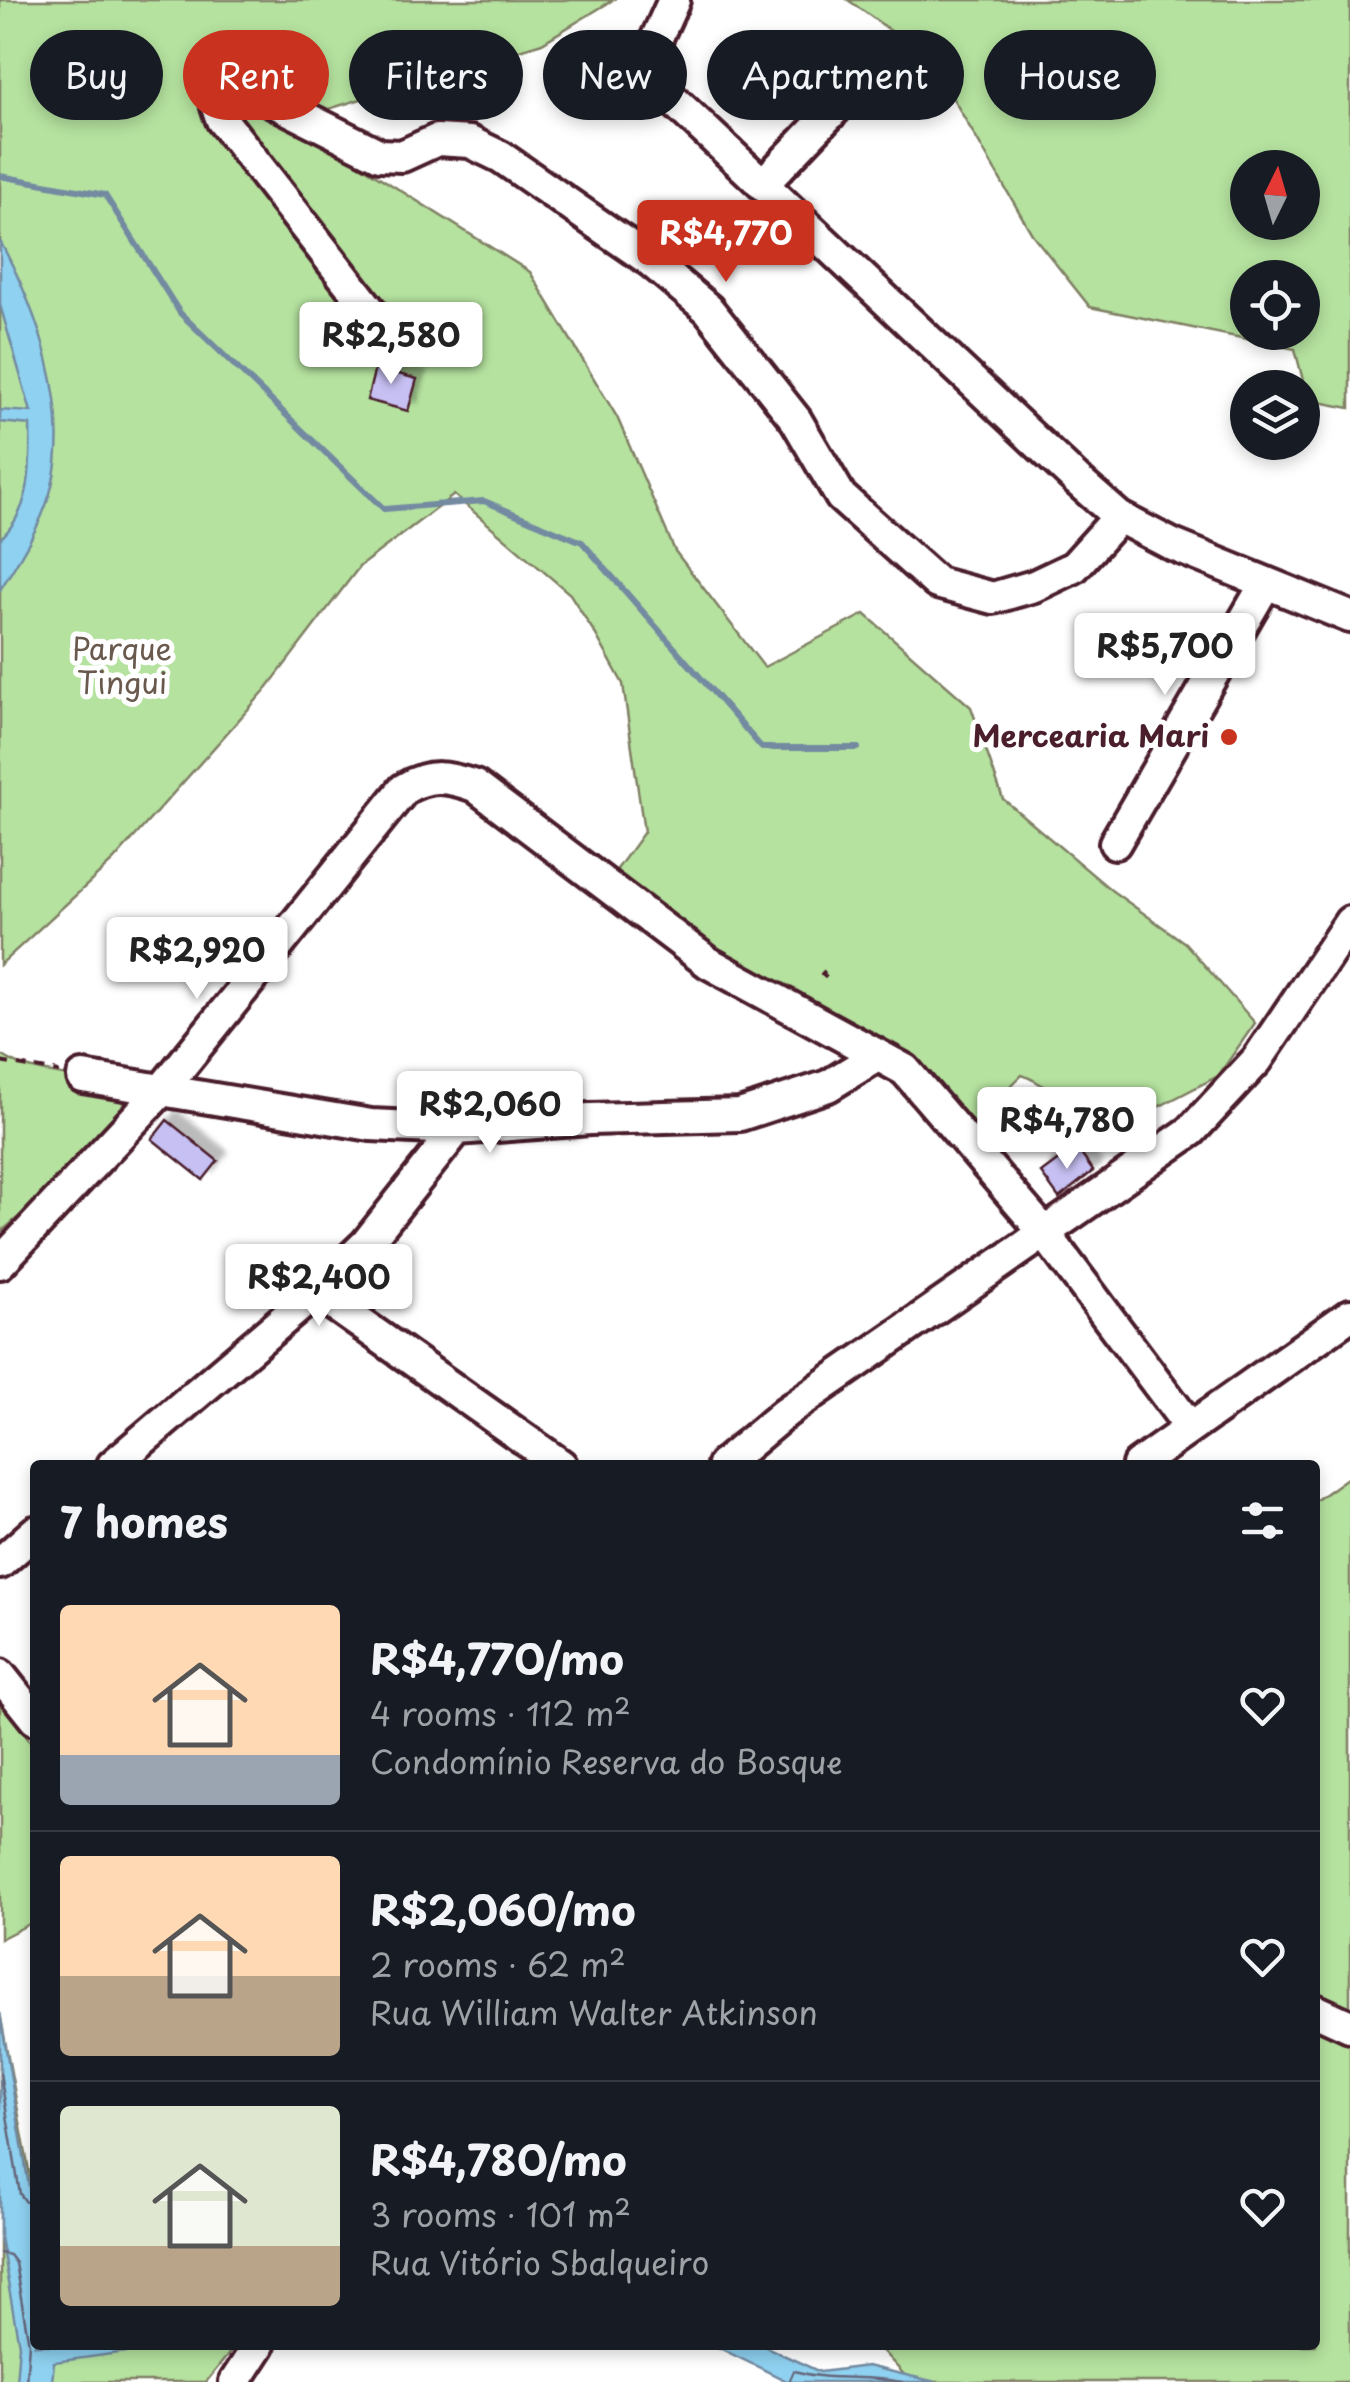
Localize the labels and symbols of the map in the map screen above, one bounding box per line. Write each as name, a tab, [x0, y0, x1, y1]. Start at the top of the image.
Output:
north arrow	[1230, 150, 1320, 240]
pin: R$4,770	[634, 200, 818, 285]
pin: R$2,580	[299, 302, 483, 387]
pin: R$5,700	[1073, 613, 1257, 698]
park label: Parque Tingui	[72, 625, 172, 704]
place label: Mercearia Mari	[972, 712, 1209, 757]
marker: Mercearia Mari	[1218, 726, 1240, 748]
pin: R$2,920	[105, 917, 289, 1002]
pin: R$2,060	[398, 1071, 582, 1156]
pin: R$4,780	[975, 1087, 1159, 1172]
pin: R$2,400	[227, 1244, 411, 1329]

